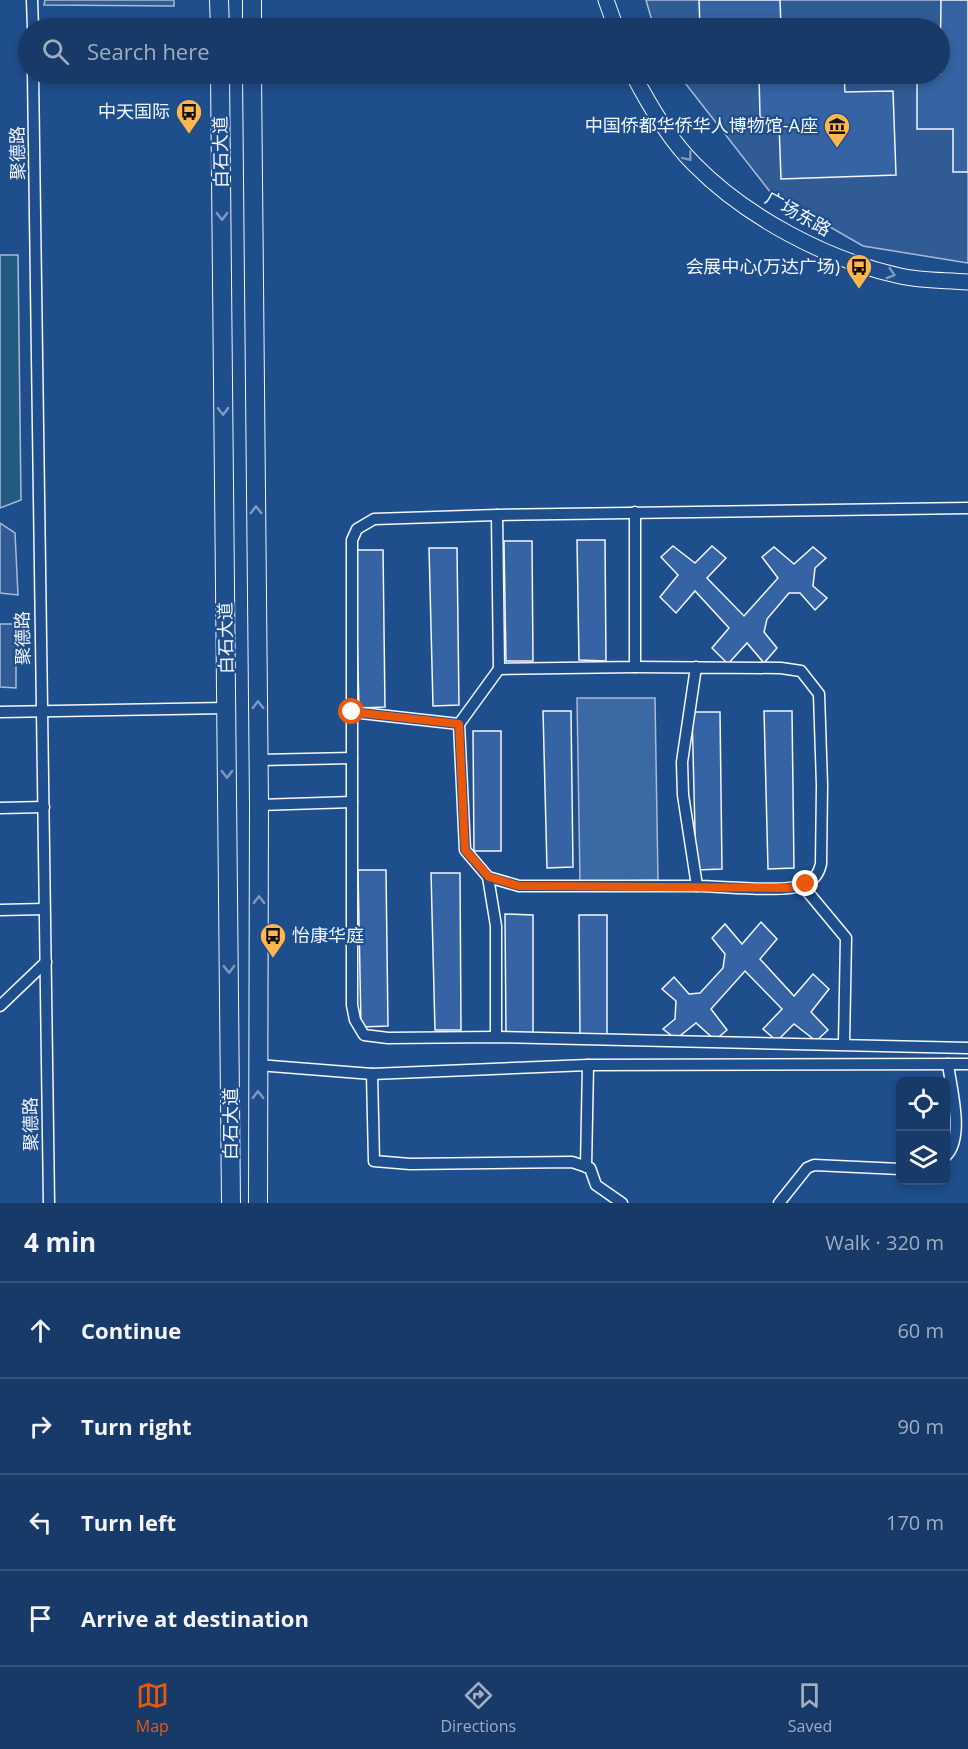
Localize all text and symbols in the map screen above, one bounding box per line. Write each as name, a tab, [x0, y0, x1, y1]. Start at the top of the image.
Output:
search box	[18, 18, 950, 84]
icon: search	[39, 35, 72, 68]
text: Search here	[87, 36, 210, 66]
bus stop icon: 中天国际	[174, 97, 204, 135]
place label: 中天国际	[98, 99, 170, 123]
museum icon: 中国侨都华侨华人博物馆-A座	[822, 111, 852, 149]
place label: 中国侨都华侨华人博物馆-A座	[585, 113, 818, 137]
street label: 白石大道	[207, 116, 233, 188]
street label: 聚德路	[5, 126, 29, 180]
one-way arrow	[681, 150, 692, 161]
street label: 广场东路	[761, 185, 836, 241]
one-way arrow	[215, 211, 228, 220]
bus stop icon: 会展中心(万达广场)	[844, 252, 874, 290]
place label: 会展中心(万达广场)	[685, 254, 840, 278]
one-way arrow	[885, 267, 896, 279]
one-way arrow	[217, 406, 230, 415]
one-way arrow	[250, 505, 262, 514]
street label: 白石大道	[212, 602, 238, 674]
street label: 聚德路	[10, 611, 34, 665]
route start	[338, 698, 364, 724]
one-way arrow	[252, 700, 264, 709]
one-way arrow	[221, 769, 233, 778]
route end	[792, 870, 818, 896]
one-way arrow	[253, 895, 265, 904]
bus stop icon: 怡康华庭	[258, 921, 288, 959]
place label: 怡康华庭	[292, 923, 364, 947]
one-way arrow	[223, 964, 235, 973]
map controls	[896, 1077, 950, 1185]
button: locate	[896, 1077, 950, 1131]
street label: 白石大道	[218, 1088, 242, 1160]
one-way arrow	[252, 1090, 264, 1099]
street label: 聚德路	[18, 1097, 42, 1151]
button: layers	[896, 1131, 950, 1185]
text: 4 min	[24, 1224, 96, 1260]
text: Walk · 320 m	[825, 1229, 944, 1256]
icon: ahead	[24, 1314, 57, 1347]
text: Continue	[81, 1315, 181, 1345]
text: 60 m	[897, 1317, 944, 1344]
icon: right	[24, 1410, 57, 1443]
text: Turn right	[81, 1411, 192, 1441]
text: 90 m	[897, 1413, 944, 1440]
icon: left	[24, 1506, 57, 1539]
text: Turn left	[81, 1507, 176, 1537]
text: 170 m	[886, 1509, 944, 1536]
icon: arrive	[24, 1602, 57, 1635]
text: Arrive at destination	[81, 1603, 309, 1633]
tab: Map	[136, 1679, 169, 1737]
tab: Directions	[440, 1679, 516, 1737]
tab: Saved	[788, 1679, 832, 1737]

